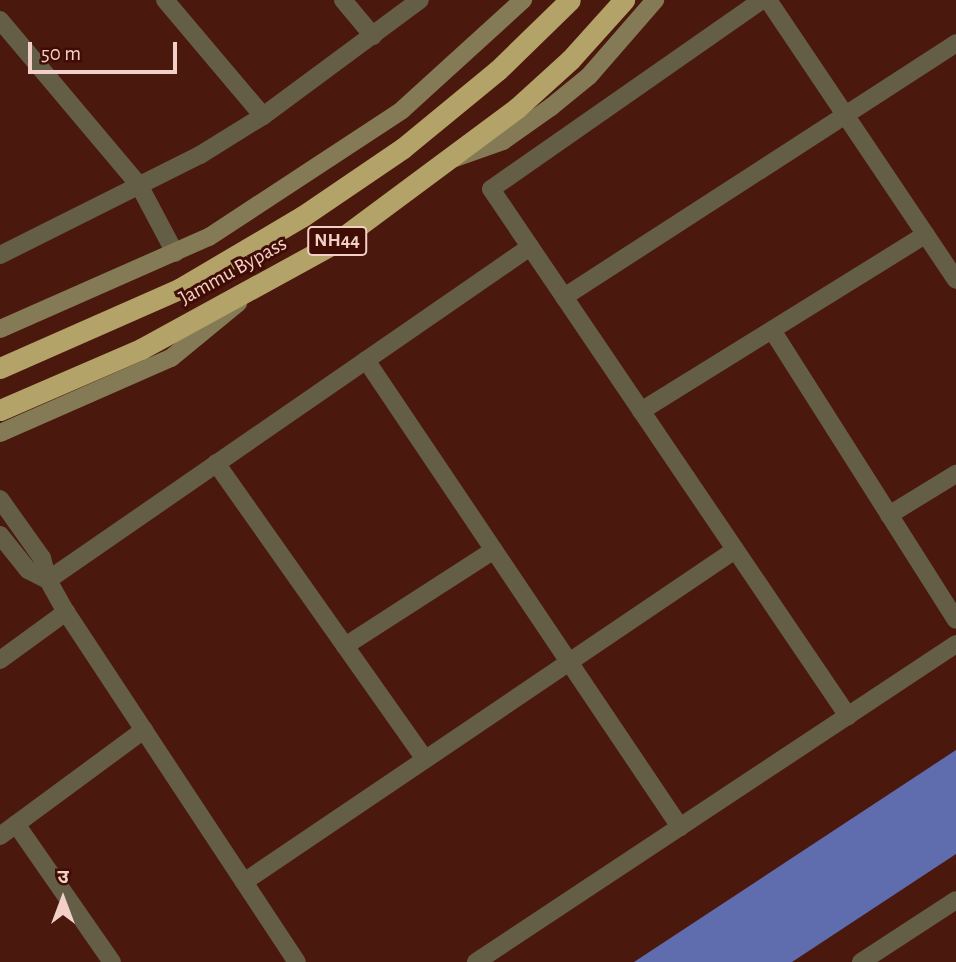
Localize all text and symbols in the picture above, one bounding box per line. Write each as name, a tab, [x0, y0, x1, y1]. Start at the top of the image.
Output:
scale bar	[32, 28, 180, 72]
text: 50 m	[41, 43, 81, 64]
road number: NH44	[306, 226, 368, 256]
street label: Jammu Bypass	[175, 231, 291, 311]
north arrow	[28, 864, 98, 934]
text: उ	[57, 868, 69, 887]

